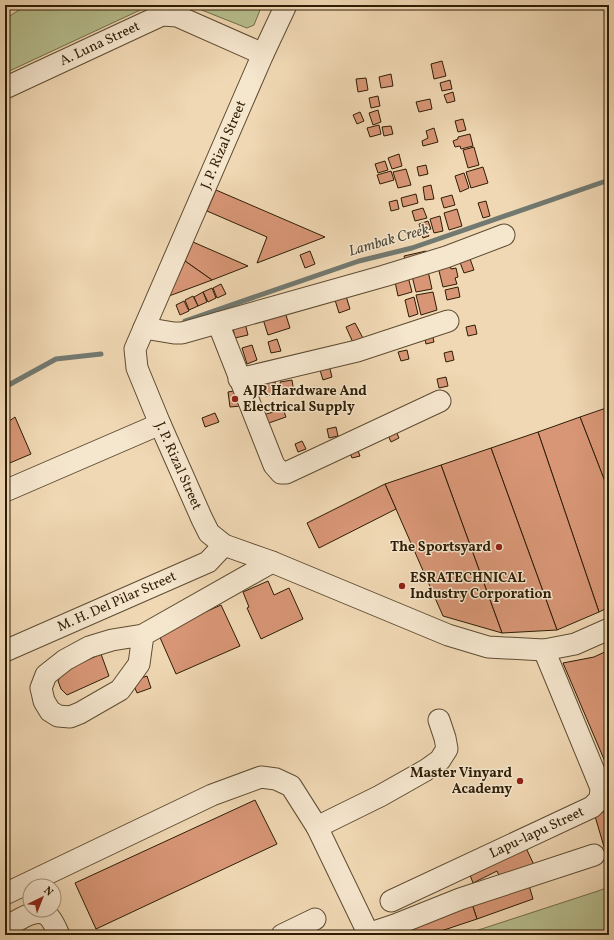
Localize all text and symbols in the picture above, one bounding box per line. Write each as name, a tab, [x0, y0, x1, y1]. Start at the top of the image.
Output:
street label: A. Luna Street	[57, 17, 143, 71]
street label: J. P. Rizal Street	[197, 98, 251, 192]
water label: Lambak Creek	[346, 219, 432, 263]
place label: AJR Hardware And Electrical Supply	[243, 382, 367, 417]
marker: AJR Hardware And Electrical Supply	[230, 394, 240, 404]
street label: J. P. Rizal Street	[150, 419, 206, 513]
place label: The Sportsyard	[390, 538, 491, 557]
marker: The Sportsyard	[494, 542, 504, 552]
street label: M. H. Del Pilar Street	[54, 567, 180, 637]
place label: ESRATECHNICAL Industry Corporation	[410, 569, 552, 604]
marker: ESRATECHNICAL Industry Corporation	[397, 581, 407, 591]
place label: Master Vinyard Academy	[410, 764, 512, 799]
marker: Master Vinyard Academy	[515, 776, 525, 786]
street label: Lapu-lapu Street	[486, 803, 588, 863]
north arrow	[22, 878, 62, 918]
text: N	[40, 884, 56, 900]

